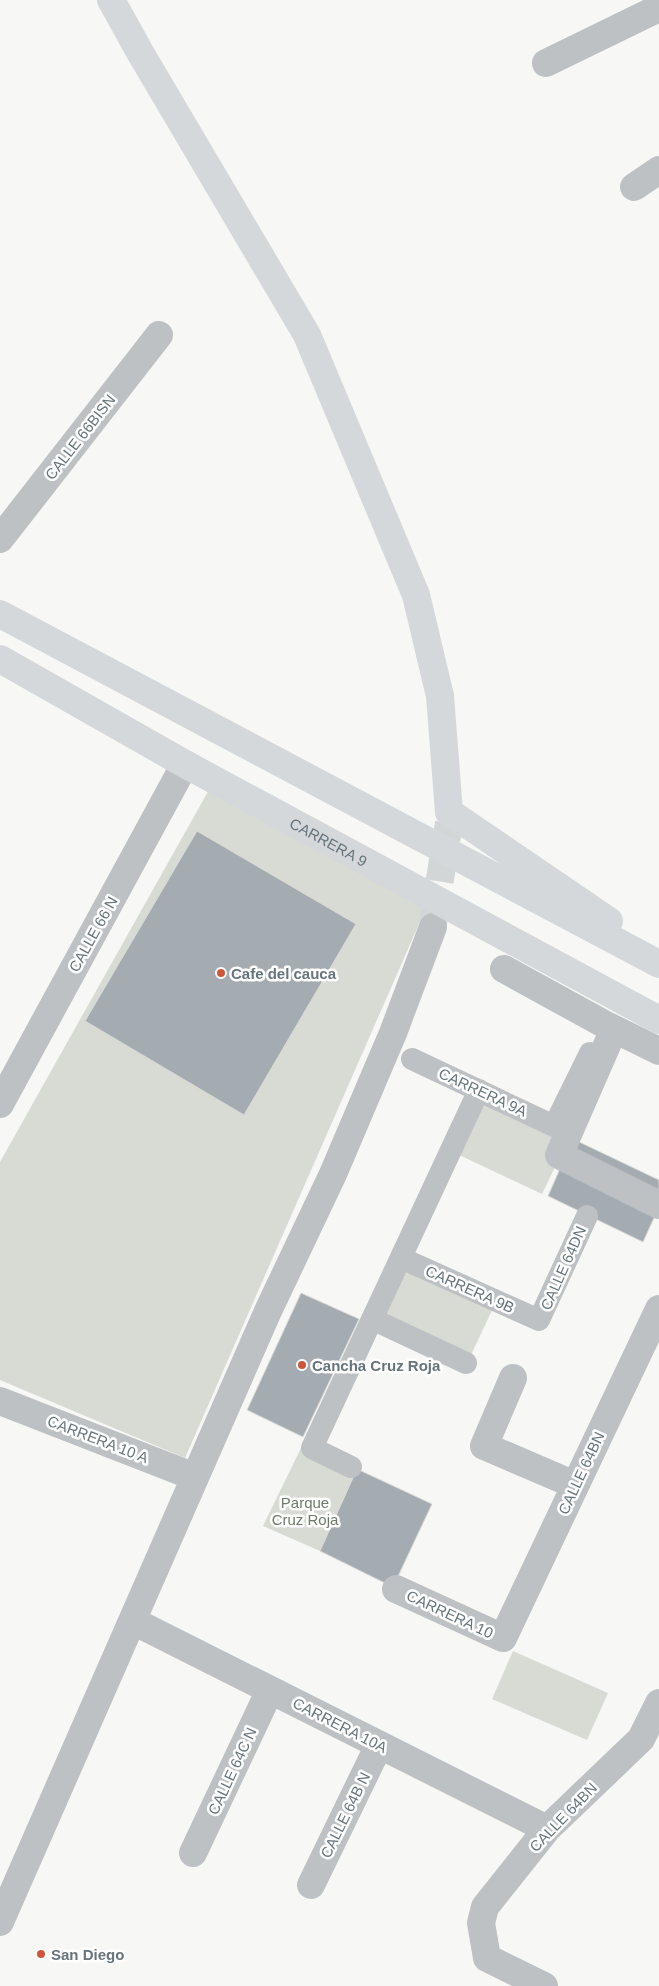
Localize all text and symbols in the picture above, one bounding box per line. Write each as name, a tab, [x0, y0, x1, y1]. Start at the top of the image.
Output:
street label: CALLE 66BISN	[41, 391, 119, 483]
street label: CARRERA 9	[287, 814, 370, 869]
street label: CALLE 66 N	[65, 893, 121, 975]
place label: Cafe del cauca	[231, 965, 337, 982]
marker: Cafe del cauca	[215, 967, 227, 979]
street label: CARRERA 9A	[436, 1064, 530, 1120]
street label: CALLE 64DN	[537, 1223, 589, 1313]
street label: CARRERA 9B	[423, 1262, 517, 1316]
place label: Cancha Cruz Roja	[312, 1357, 441, 1374]
marker: Cancha Cruz Roja	[296, 1359, 308, 1371]
street label: CARRERA 10 A	[45, 1412, 151, 1466]
street label: CALLE 64BN	[554, 1429, 608, 1517]
park label: Parque Cruz Roja	[272, 1494, 339, 1528]
street label: CARRERA 10	[404, 1587, 496, 1641]
street label: CARRERA 10A	[290, 1694, 390, 1756]
street label: CALLE 64C N	[204, 1725, 260, 1817]
street label: CALLE 64B N	[317, 1769, 373, 1861]
street label: CALLE 64BN	[526, 1779, 600, 1855]
place label: San Diego	[51, 1946, 124, 1963]
marker: San Diego	[35, 1948, 47, 1960]

